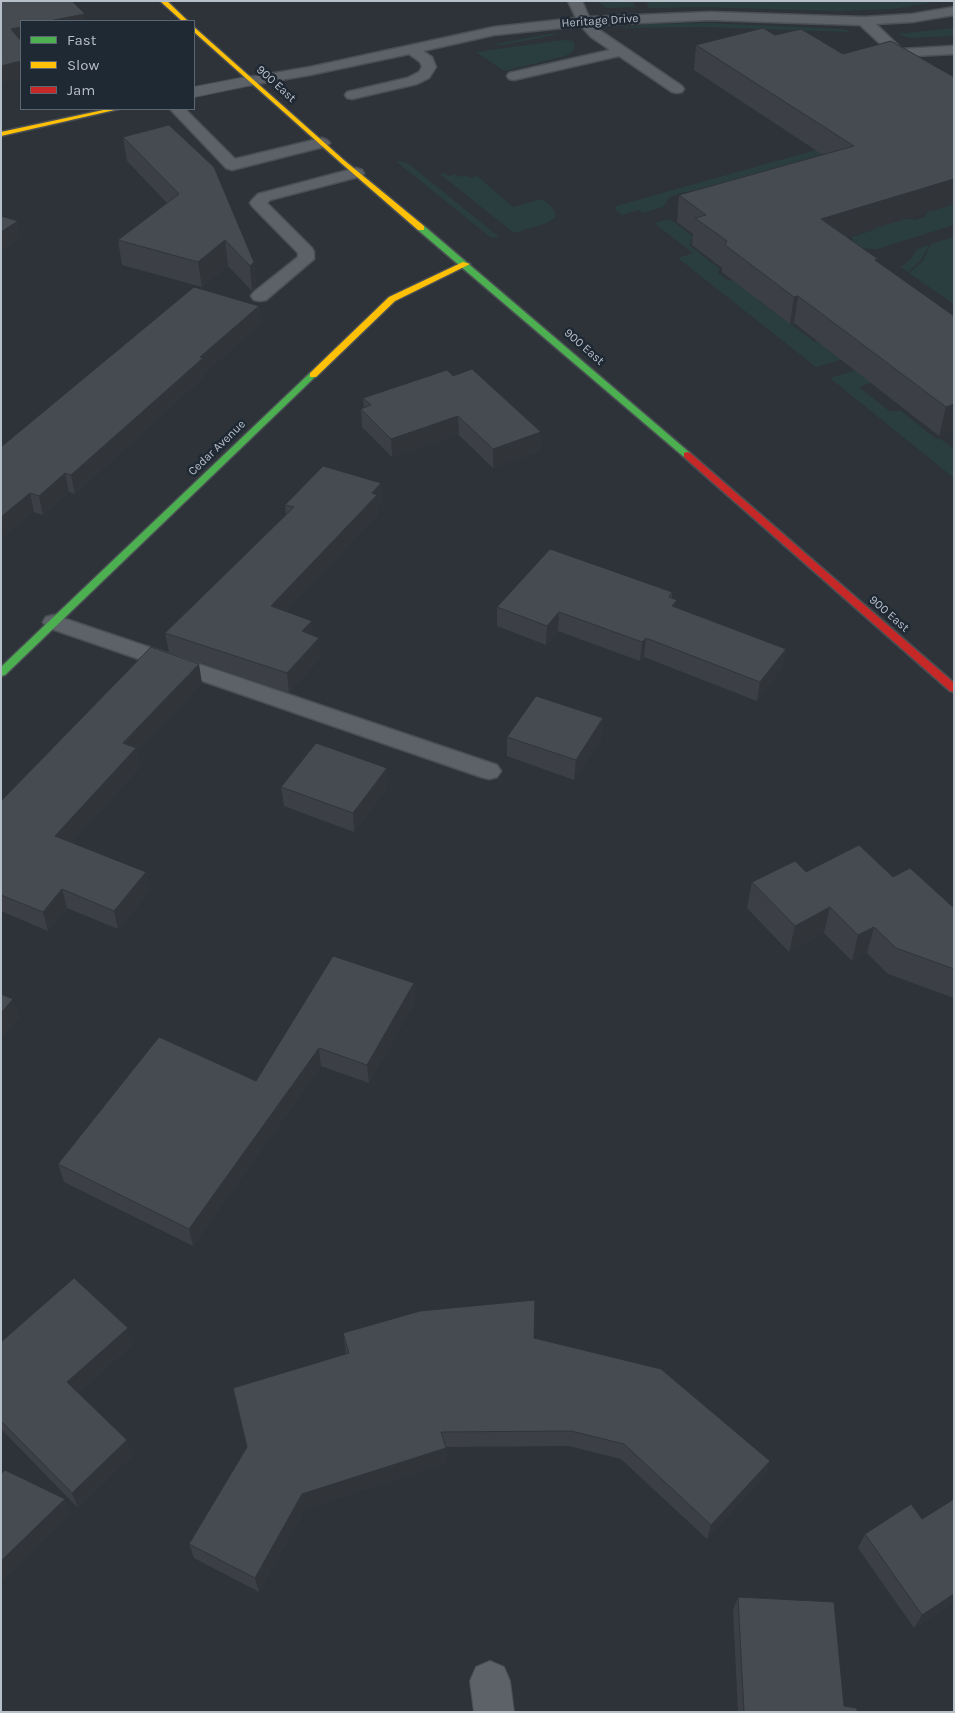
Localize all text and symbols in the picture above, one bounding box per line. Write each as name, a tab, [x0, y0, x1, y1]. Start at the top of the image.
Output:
street label: Heritage Drive	[561, 11, 639, 31]
legend	[20, 20, 195, 110]
text: Fast	[67, 31, 96, 49]
text: Slow	[67, 56, 99, 74]
street label: 900 East	[253, 63, 299, 105]
text: Jam	[67, 81, 95, 99]
street label: 900 East	[561, 326, 607, 368]
street label: Cedar Avenue	[185, 417, 249, 479]
street label: 900 East	[866, 593, 912, 635]

